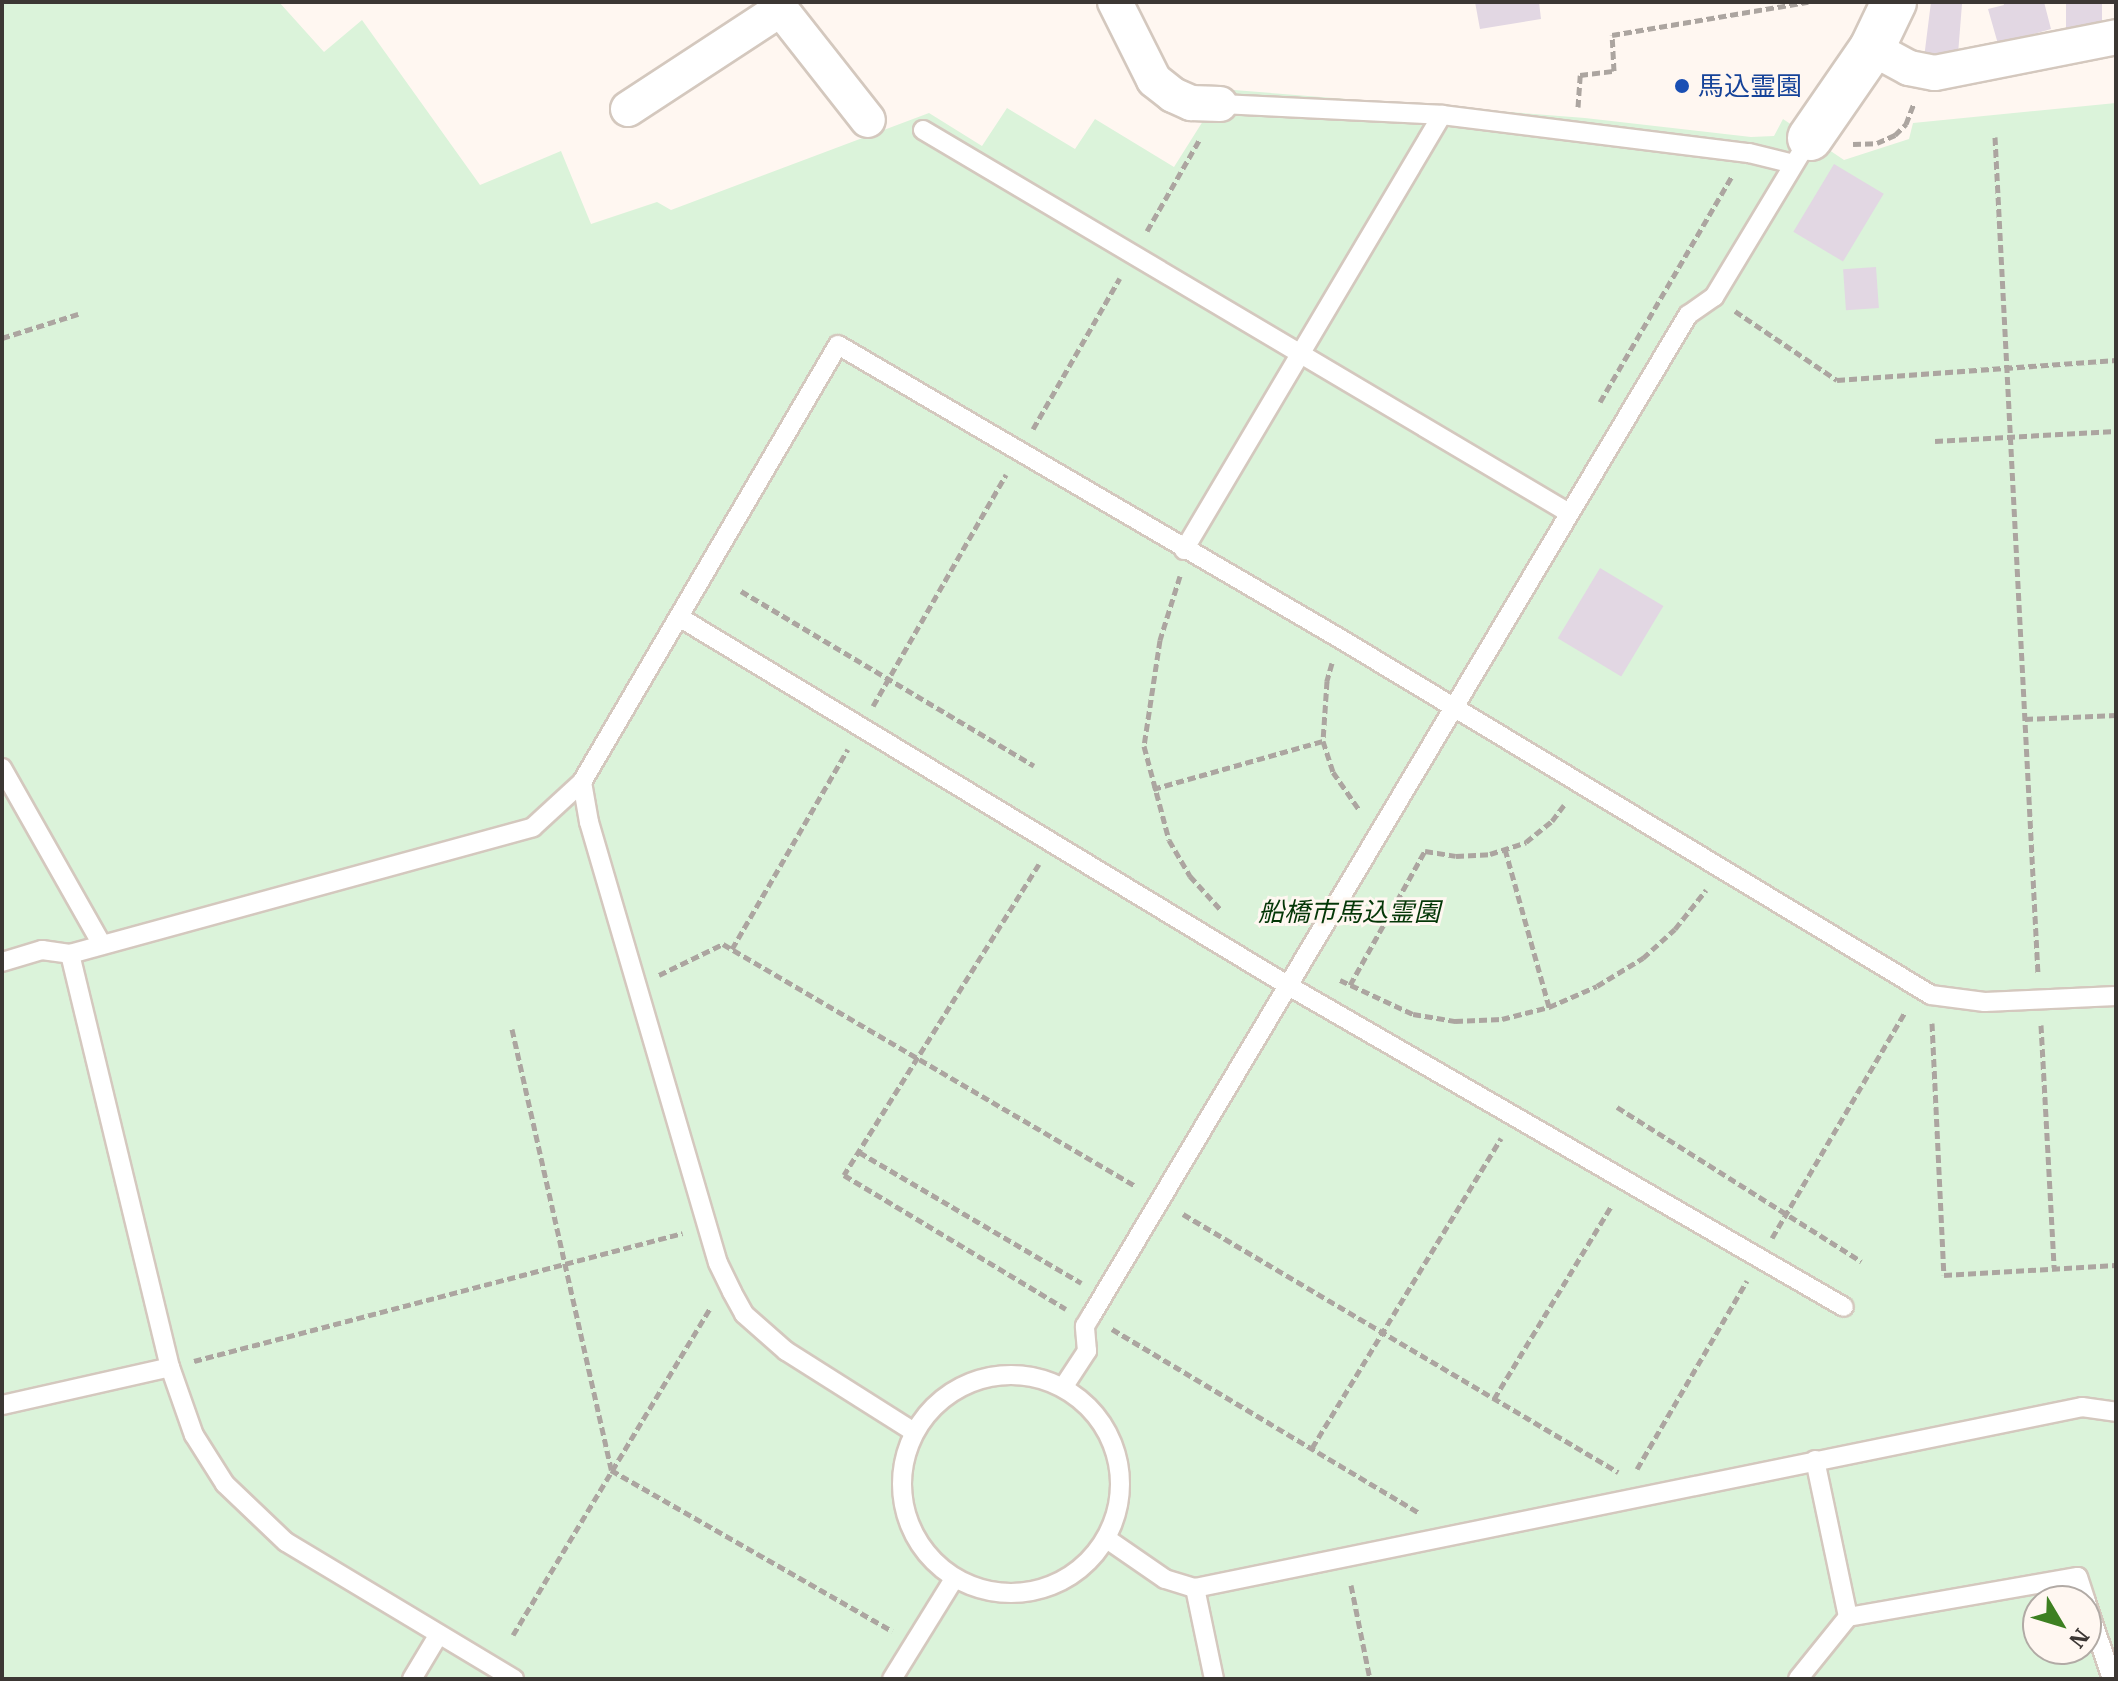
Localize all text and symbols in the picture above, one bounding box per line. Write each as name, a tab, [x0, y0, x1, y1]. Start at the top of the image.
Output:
place label: 馬込霊園	[1698, 70, 1802, 102]
marker: 馬込霊園	[1673, 77, 1691, 95]
park label: 船橋市馬込霊園	[1258, 896, 1440, 928]
north arrow	[2022, 1585, 2102, 1665]
text: N	[2063, 1623, 2097, 1655]

